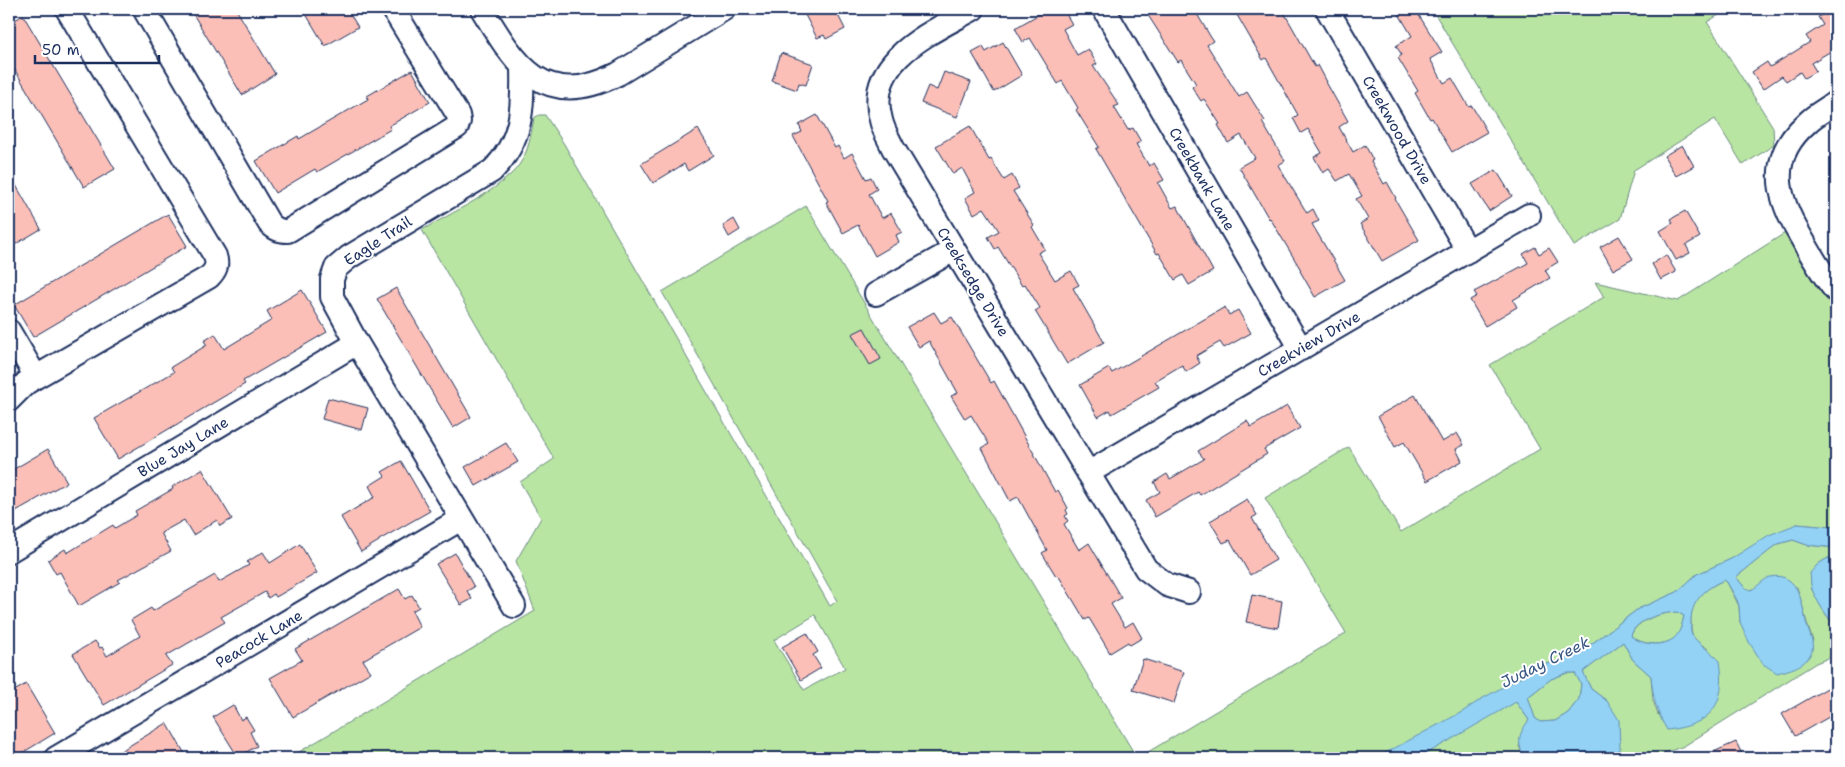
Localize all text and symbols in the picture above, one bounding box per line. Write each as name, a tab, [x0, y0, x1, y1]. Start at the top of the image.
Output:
scale bar	[35, 32, 159, 64]
text: 50 m	[42, 40, 80, 60]
street label: Creekwood Drive	[1358, 72, 1436, 188]
street label: Creekbank Lane	[1164, 124, 1240, 234]
street label: Eagle Trail	[340, 211, 416, 270]
street label: Creeksedge Drive	[932, 224, 1014, 340]
street label: Creekview Drive	[1254, 307, 1364, 381]
street label: Blue Jay Lane	[134, 412, 232, 482]
street label: Peacock Lane	[212, 605, 306, 673]
water label: Juday Creek	[1497, 631, 1593, 693]

